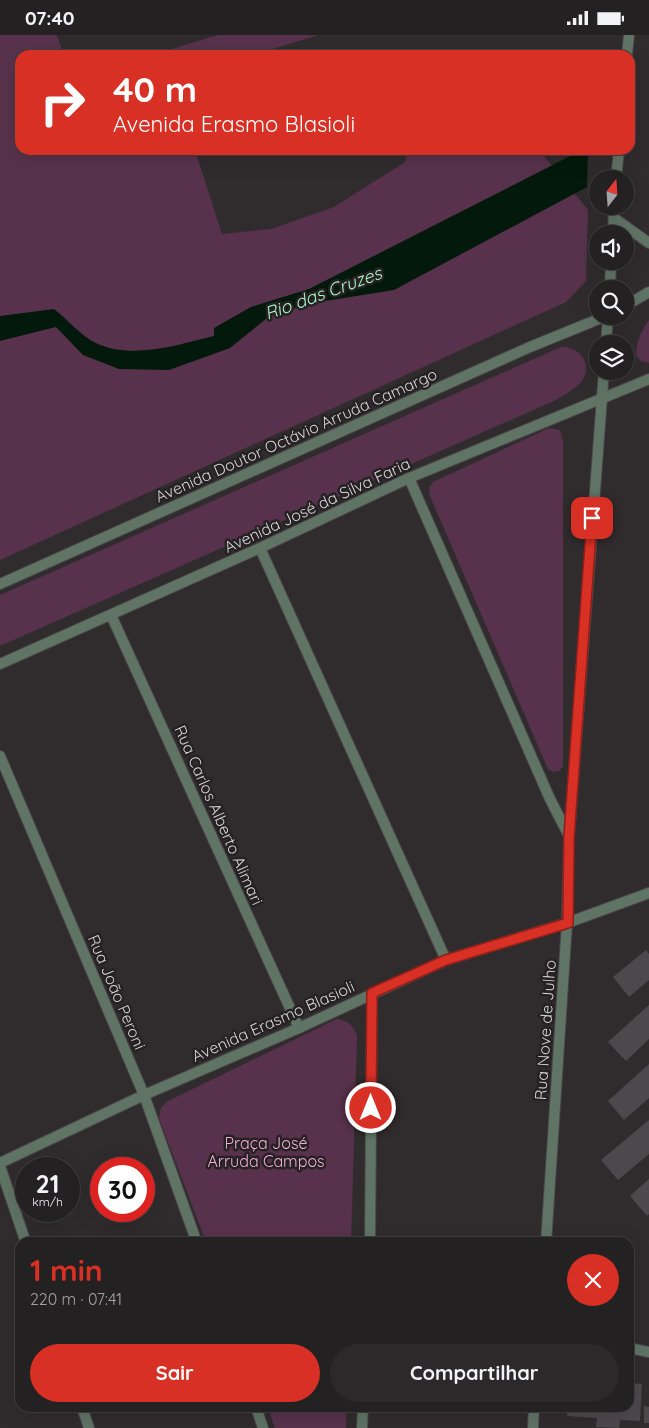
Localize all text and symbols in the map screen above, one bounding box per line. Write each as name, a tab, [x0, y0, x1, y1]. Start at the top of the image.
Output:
text: 07:40	[25, 6, 74, 30]
text: 40 m	[113, 67, 197, 111]
icon: right	[30, 70, 95, 135]
text: Avenida Erasmo Blasioli	[113, 110, 355, 138]
north arrow	[589, 170, 634, 215]
map controls	[589, 170, 634, 380]
button: sound	[589, 225, 634, 270]
water label: Rio das Cruzes	[261, 261, 386, 325]
button: search	[589, 280, 634, 325]
button: layers	[589, 335, 634, 380]
street label: Avenida Doutor Octávio Arruda Camargo	[152, 364, 440, 506]
street label: Avenida José da Silva Faria	[221, 453, 413, 557]
pin	[571, 497, 613, 539]
icon: arrive	[578, 504, 606, 532]
street label: Rua Carlos Alberto Alimari	[170, 722, 268, 908]
street label: Rua João Peroni	[84, 932, 150, 1052]
street label: Rua Nove de Julho	[530, 959, 560, 1101]
street label: Avenida Erasmo Blasioli	[188, 976, 358, 1066]
position arrow	[344, 1081, 396, 1133]
park label: Praça José Arruda Campos	[207, 1133, 325, 1171]
speed limit sign: 30	[90, 1157, 155, 1222]
text: 21	[36, 1168, 59, 1199]
text: km/h	[32, 1194, 63, 1209]
text: 1 min	[30, 1251, 103, 1289]
button: close	[567, 1254, 619, 1306]
text: 220 m · 07:41	[30, 1289, 122, 1309]
button: Sair	[30, 1344, 320, 1402]
button: Compartilhar	[330, 1344, 619, 1402]

